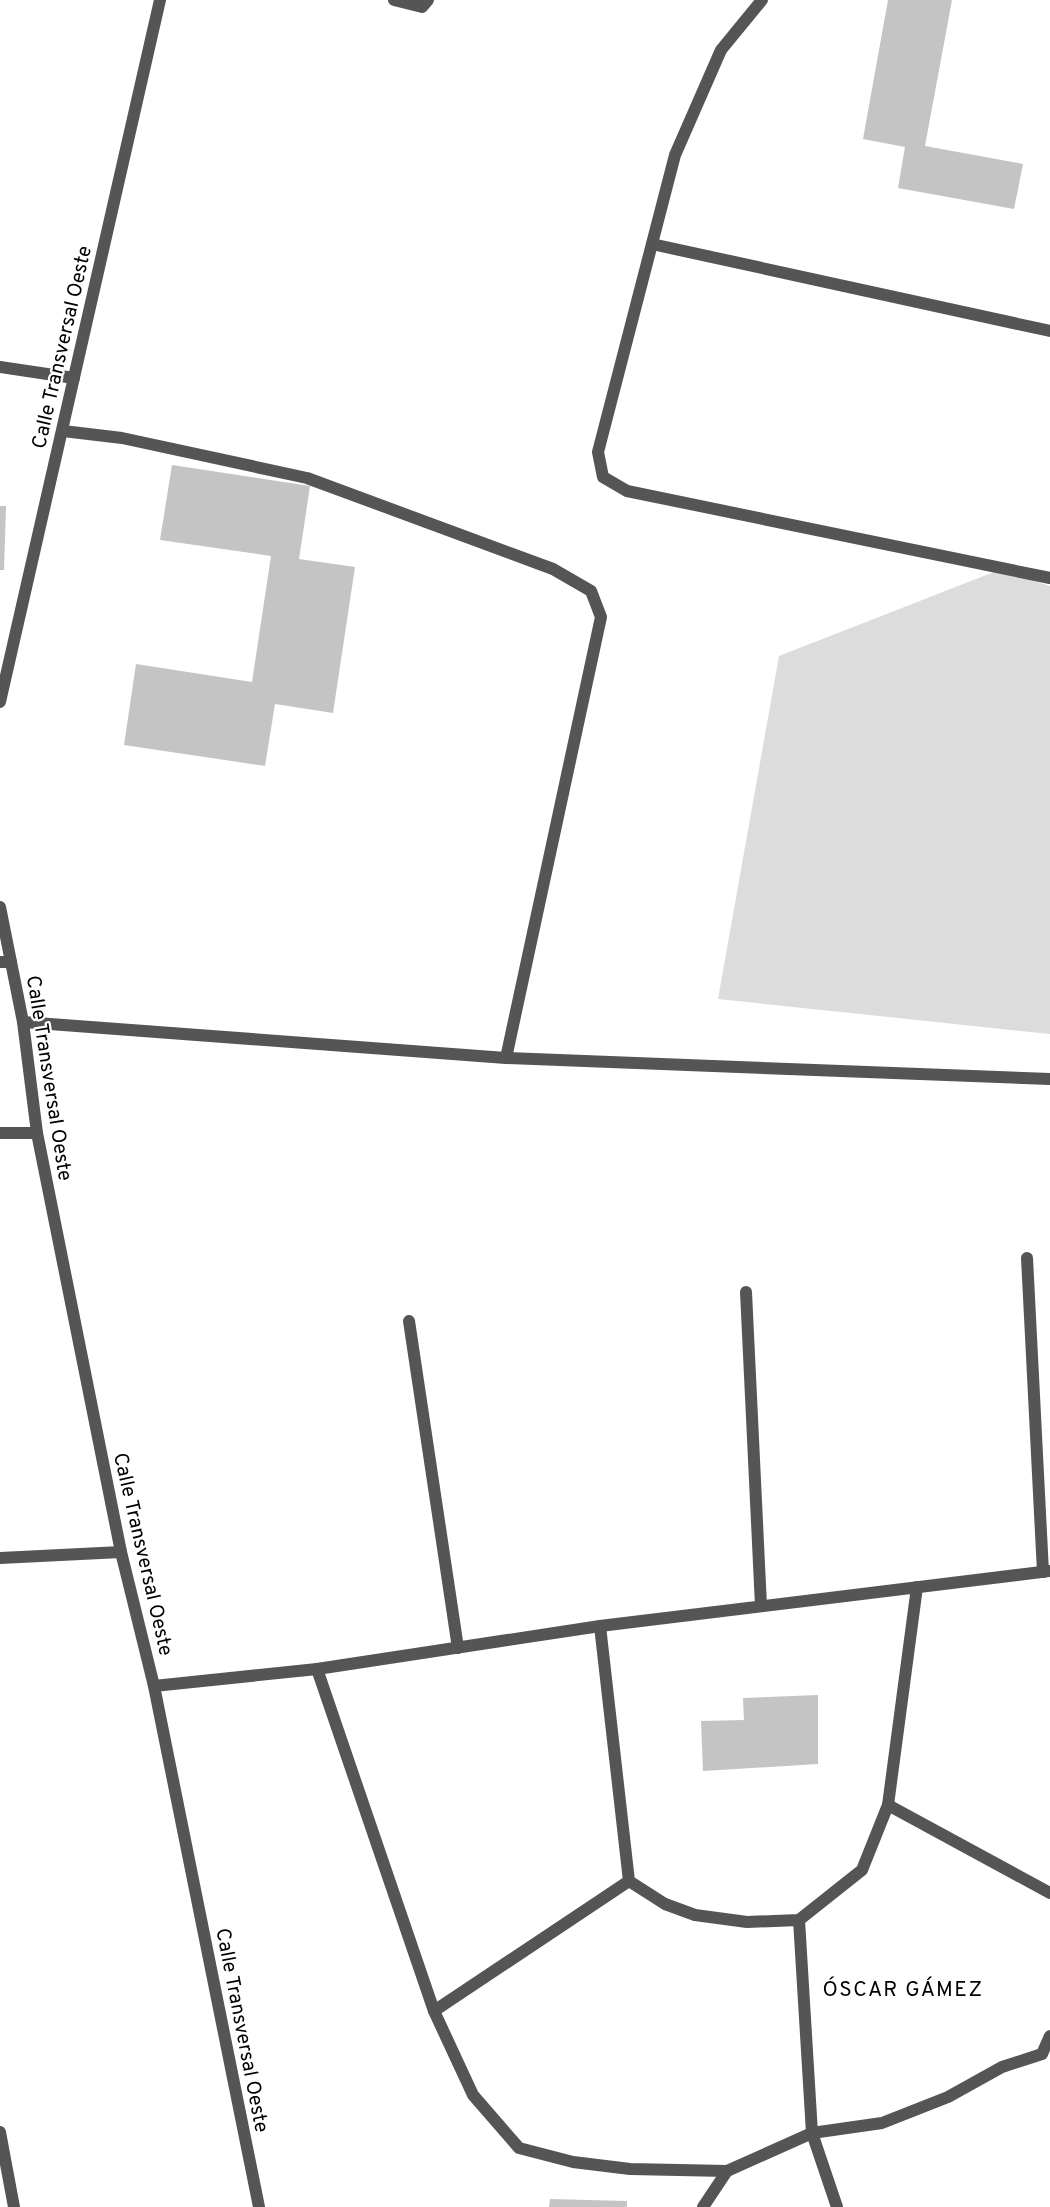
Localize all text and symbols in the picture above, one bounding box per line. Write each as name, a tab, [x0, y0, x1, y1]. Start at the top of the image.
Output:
street label: Calle Transversal Oeste	[27, 243, 99, 451]
street label: Calle Transversal Oeste	[19, 974, 77, 1183]
street label: Calle Transversal Oeste	[106, 1450, 178, 1658]
street label: Calle Transversal Oeste	[208, 1926, 274, 2135]
district label: ÓSCAR GÁMEZ	[822, 1976, 984, 2004]

